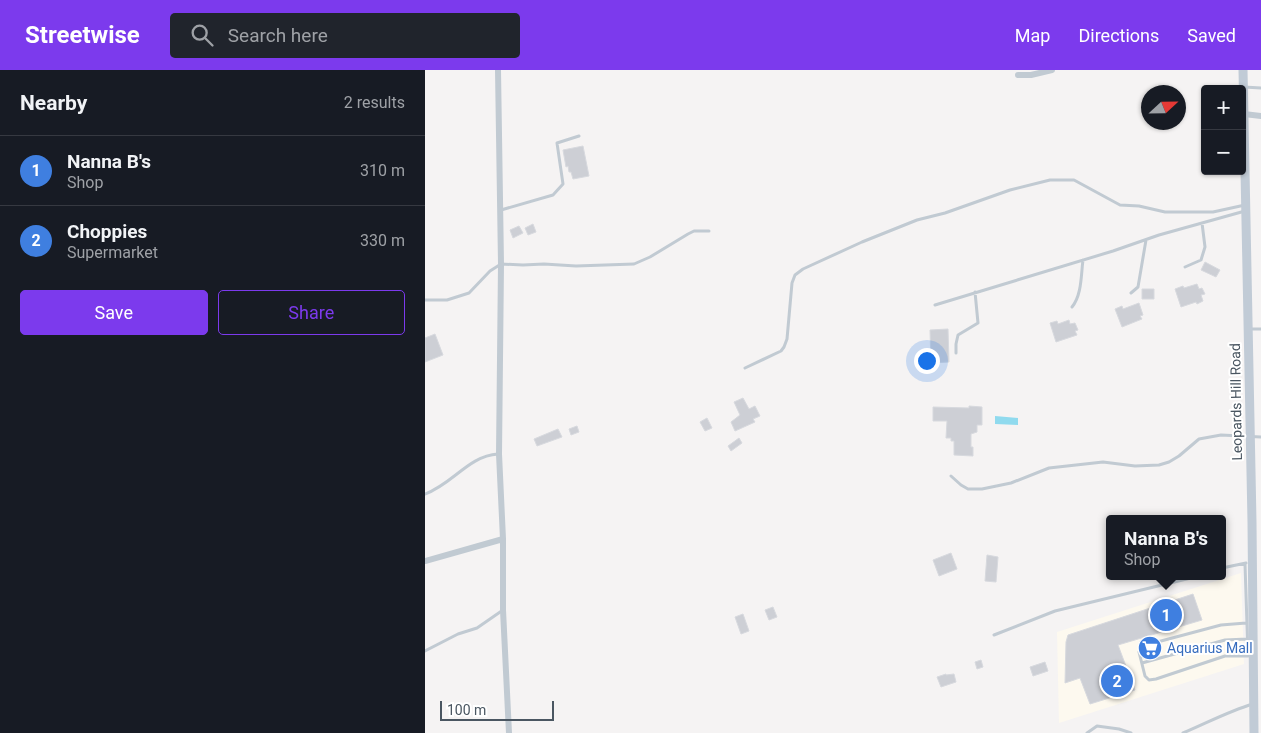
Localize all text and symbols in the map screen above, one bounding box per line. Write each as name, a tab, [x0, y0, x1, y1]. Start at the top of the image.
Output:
search box	[170, 13, 520, 58]
text: Streetwise	[25, 21, 140, 49]
icon: search	[188, 21, 216, 49]
text: Search here	[228, 24, 328, 47]
text: Map	[1015, 25, 1050, 46]
text: Directions	[1078, 25, 1159, 46]
text: Saved	[1187, 25, 1236, 46]
north arrow	[1141, 85, 1186, 130]
map controls	[1201, 85, 1246, 175]
button: +	[1201, 85, 1246, 130]
text: Nearby	[20, 91, 87, 115]
text: 2 results	[344, 93, 405, 112]
button: −	[1201, 130, 1246, 175]
text: Nanna B's	[67, 150, 151, 173]
text: 1	[31, 161, 41, 180]
text: 310 m	[360, 161, 405, 180]
text: Shop	[67, 173, 103, 192]
text: Choppies	[67, 220, 147, 243]
text: 2	[31, 231, 41, 250]
text: 330 m	[360, 231, 405, 250]
text: Supermarket	[67, 243, 158, 262]
button: Save	[20, 290, 208, 335]
button: Share	[218, 290, 405, 335]
street label: Leopards Hill Road	[1227, 343, 1245, 461]
your location	[914, 348, 940, 374]
popup	[1106, 515, 1226, 580]
text: Nanna B's	[1124, 527, 1208, 550]
text: Shop	[1124, 550, 1160, 569]
pin: 1	[1150, 596, 1182, 634]
supermarket icon: Aquarius Mall	[1137, 635, 1163, 661]
place label: Aquarius Mall	[1167, 640, 1253, 656]
pin: 2	[1101, 662, 1133, 700]
scale bar	[440, 698, 554, 721]
text: 100 m	[447, 702, 486, 718]

